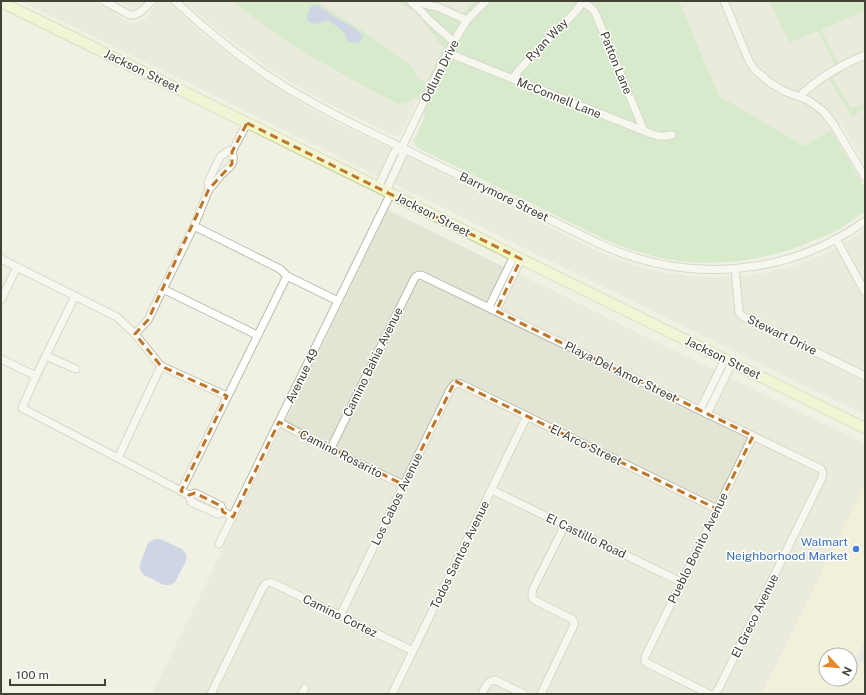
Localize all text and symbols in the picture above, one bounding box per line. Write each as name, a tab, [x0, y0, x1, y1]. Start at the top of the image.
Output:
street label: Ryan Way	[523, 15, 571, 64]
street label: Patton Lane	[597, 30, 635, 96]
street label: Odlum Drive	[418, 37, 462, 105]
street label: Jackson Street	[102, 47, 182, 95]
street label: McConnell Lane	[515, 75, 603, 121]
street label: Barrymore Street	[457, 169, 551, 225]
street label: Jackson Street	[393, 190, 473, 240]
street label: Camino Bahia Avenue	[340, 305, 406, 419]
street label: Stewart Drive	[745, 312, 819, 358]
street label: Jackson Street	[683, 334, 763, 382]
street label: Playa Del Amor Street	[562, 339, 680, 406]
street label: Avenue 49	[283, 346, 321, 406]
street label: El Arco Street	[548, 422, 624, 469]
street label: Camino Rosarito	[297, 427, 385, 481]
street label: Los Cabos Avenue	[369, 450, 426, 548]
street label: Pueblo Bonito Avenue	[665, 490, 731, 606]
street label: Todos Santos Avenue	[428, 498, 492, 611]
street label: El Castillo Road	[544, 511, 628, 561]
place label: Walmart Neighborhood Market	[726, 535, 848, 563]
marker: Walmart Neighborhood Market	[851, 544, 861, 554]
street label: El Greco Avenue	[729, 572, 781, 660]
street label: Camino Cortez	[300, 592, 380, 640]
north arrow	[818, 647, 858, 687]
scale bar	[10, 661, 105, 687]
text: N	[840, 665, 854, 678]
text: 100 m	[16, 668, 49, 682]

